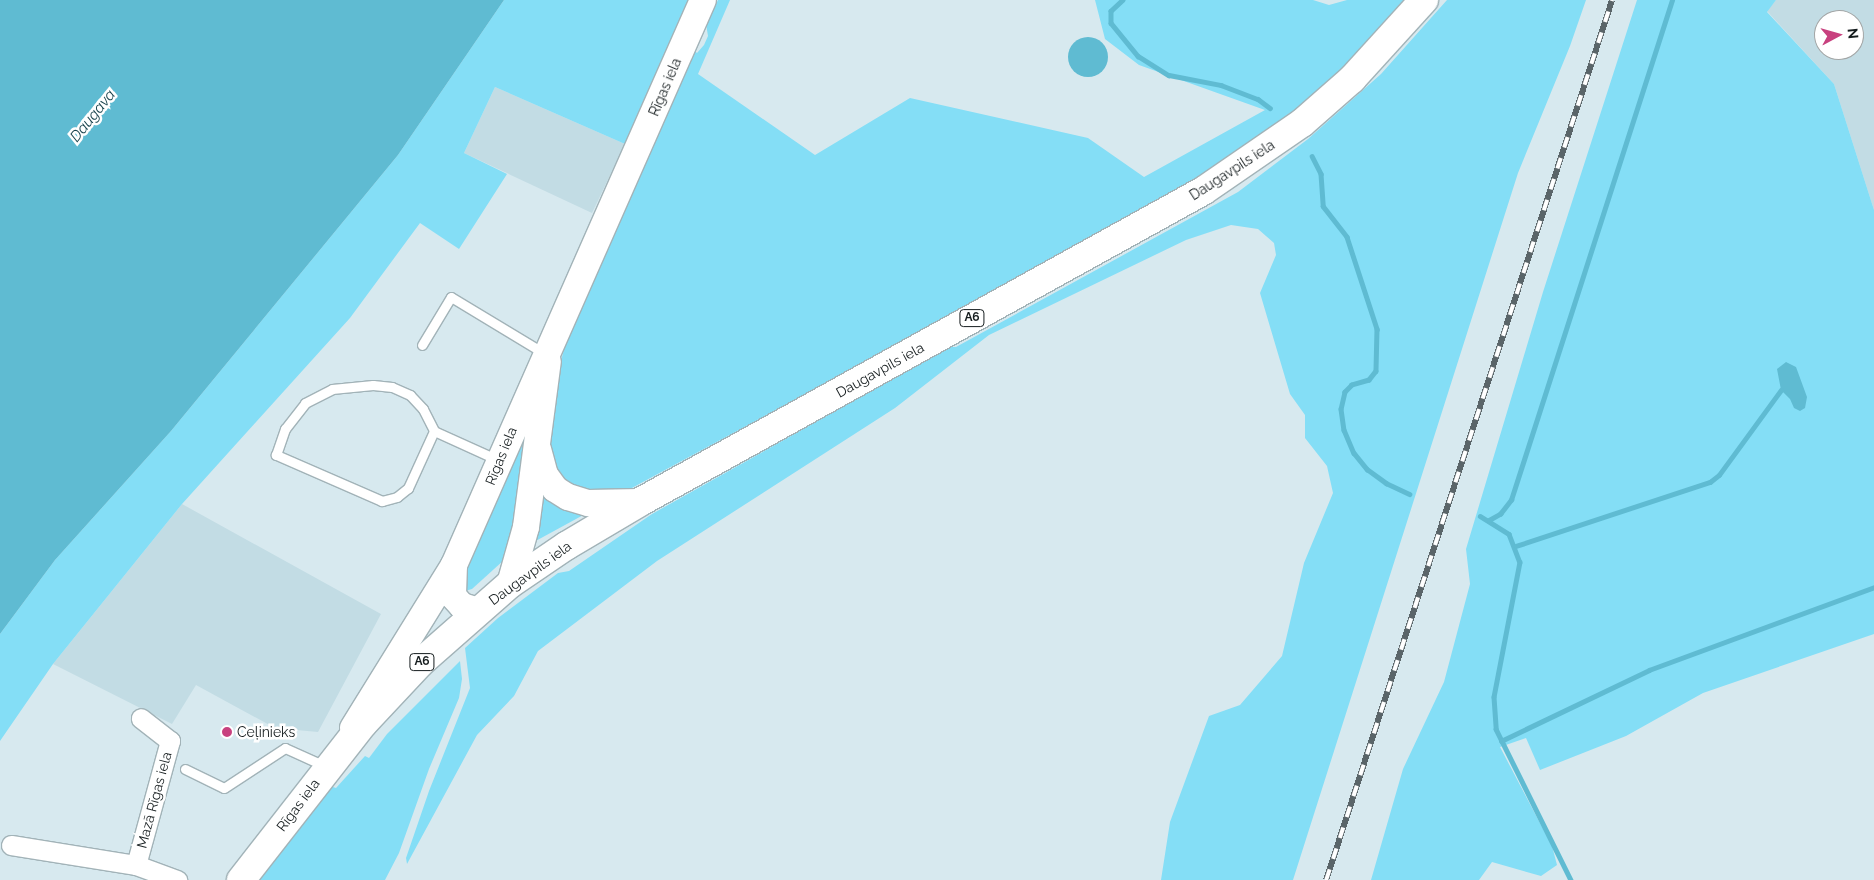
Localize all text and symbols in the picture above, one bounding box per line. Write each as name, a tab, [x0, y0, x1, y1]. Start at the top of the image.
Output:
north arrow	[1814, 10, 1864, 60]
text: N	[1844, 27, 1861, 40]
street label: Rīgas iela	[645, 55, 685, 119]
water label: Daugava	[67, 86, 119, 146]
street label: Daugavpils iela	[1186, 136, 1278, 204]
road number: A6	[958, 308, 986, 328]
street label: Daugavpils iela	[833, 339, 927, 401]
street label: Rīgas iela	[482, 424, 520, 488]
street label: Daugavpils iela	[485, 537, 575, 609]
road number: A6	[408, 652, 436, 672]
place label: Ceļinieks	[237, 724, 295, 740]
marker: Ceļinieks	[221, 726, 233, 738]
street label: Mazā Rīgas iela	[133, 750, 175, 850]
street label: Rīgas iela	[273, 775, 323, 835]

